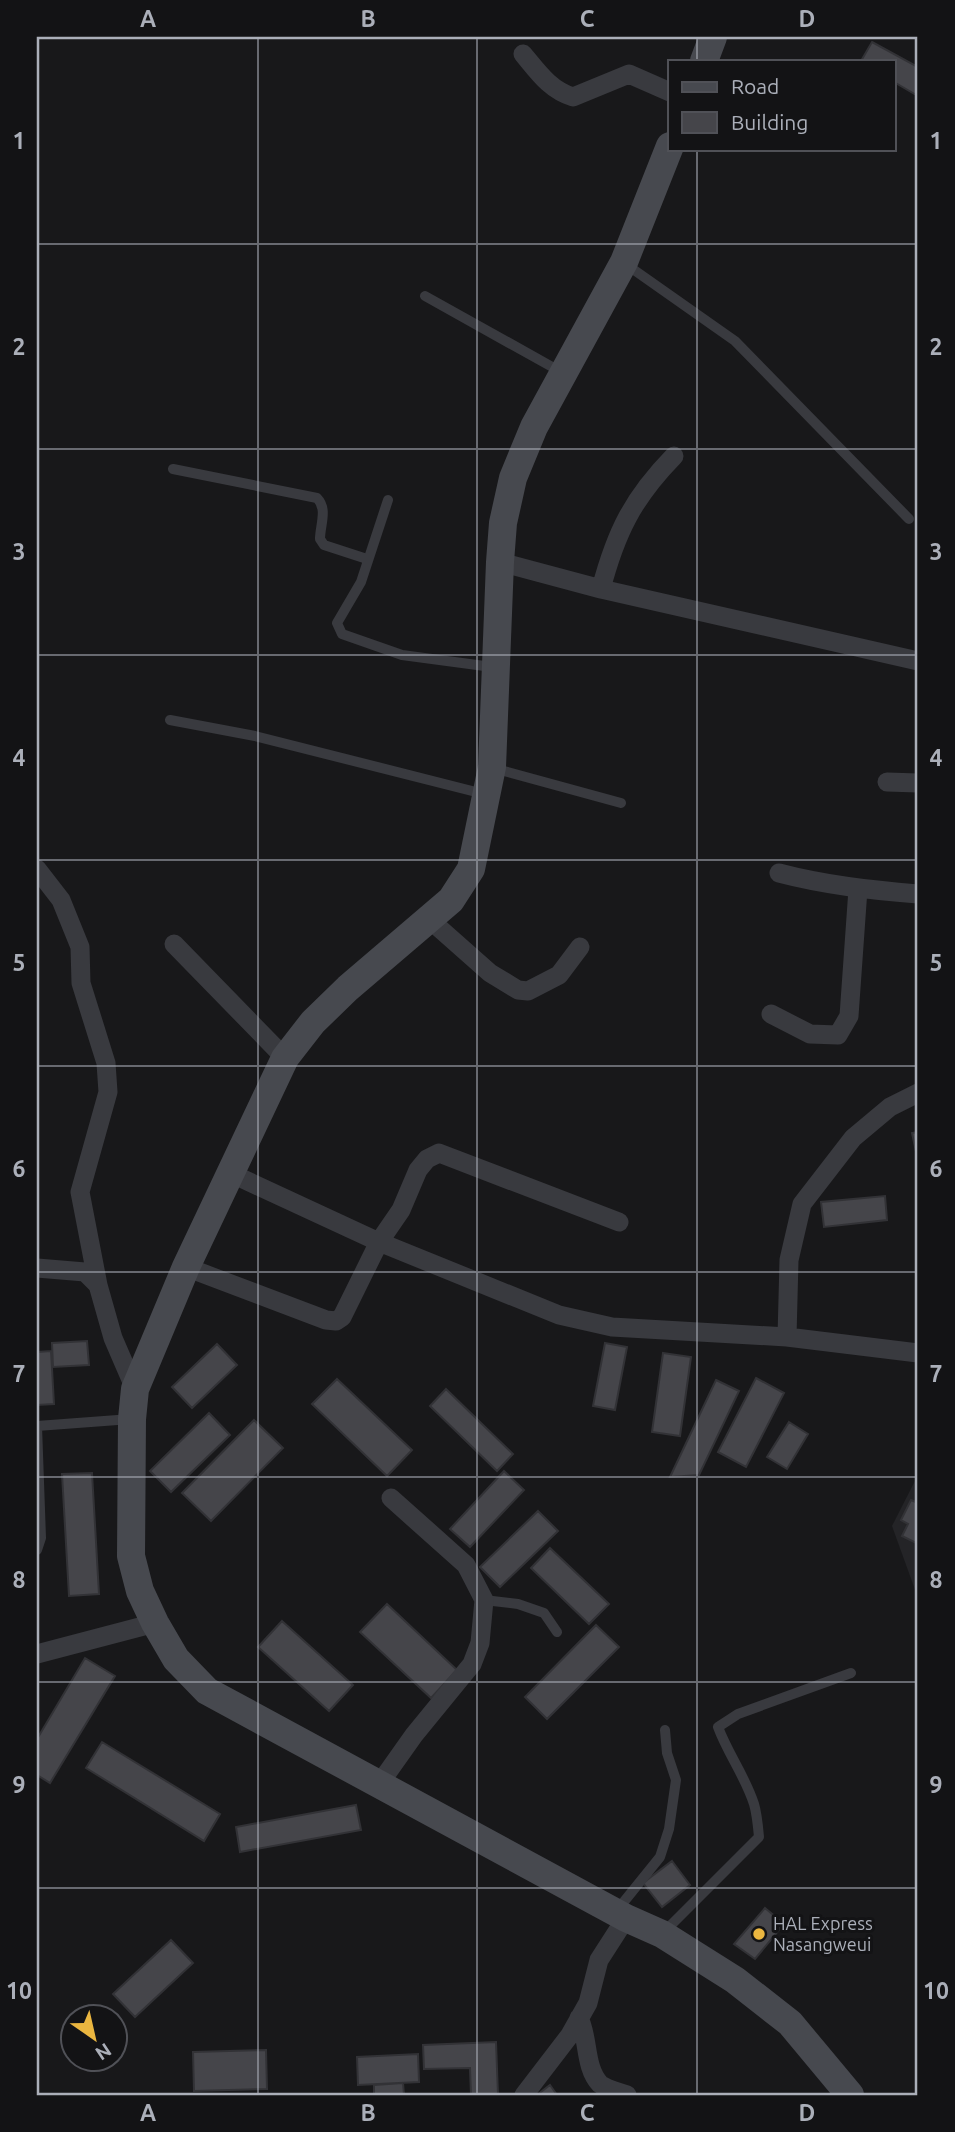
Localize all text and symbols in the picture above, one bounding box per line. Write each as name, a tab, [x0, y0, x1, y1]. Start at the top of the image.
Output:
text: A	[140, 6, 156, 31]
text: B	[360, 6, 376, 31]
text: C	[580, 6, 595, 31]
text: D	[799, 6, 815, 31]
legend	[668, 60, 895, 150]
text: Road	[731, 74, 779, 98]
text: Building	[731, 110, 808, 134]
text: 1	[13, 128, 25, 153]
text: 1	[930, 128, 942, 153]
text: 2	[13, 334, 25, 359]
text: 2	[930, 334, 942, 359]
text: 3	[13, 539, 25, 564]
text: 3	[930, 539, 942, 564]
text: 4	[13, 745, 26, 770]
text: 4	[930, 745, 943, 770]
text: 5	[13, 950, 25, 975]
text: 5	[930, 950, 942, 975]
text: 6	[13, 1156, 26, 1181]
text: 6	[930, 1156, 943, 1181]
text: 7	[13, 1361, 25, 1386]
text: 7	[930, 1361, 942, 1386]
text: 8	[13, 1567, 25, 1592]
text: 8	[930, 1567, 942, 1592]
text: 9	[13, 1772, 25, 1797]
text: 9	[930, 1772, 942, 1797]
place label: HAL Express Nasangweui	[773, 1913, 873, 1954]
marker: HAL Express Nasangweui	[751, 1926, 767, 1942]
text: 10	[6, 1978, 32, 2003]
text: 10	[923, 1978, 949, 2003]
north arrow	[60, 2002, 130, 2072]
text: N	[91, 2039, 116, 2065]
text: A	[140, 2100, 156, 2125]
text: B	[360, 2100, 376, 2125]
text: C	[580, 2100, 595, 2125]
text: D	[799, 2100, 815, 2125]

